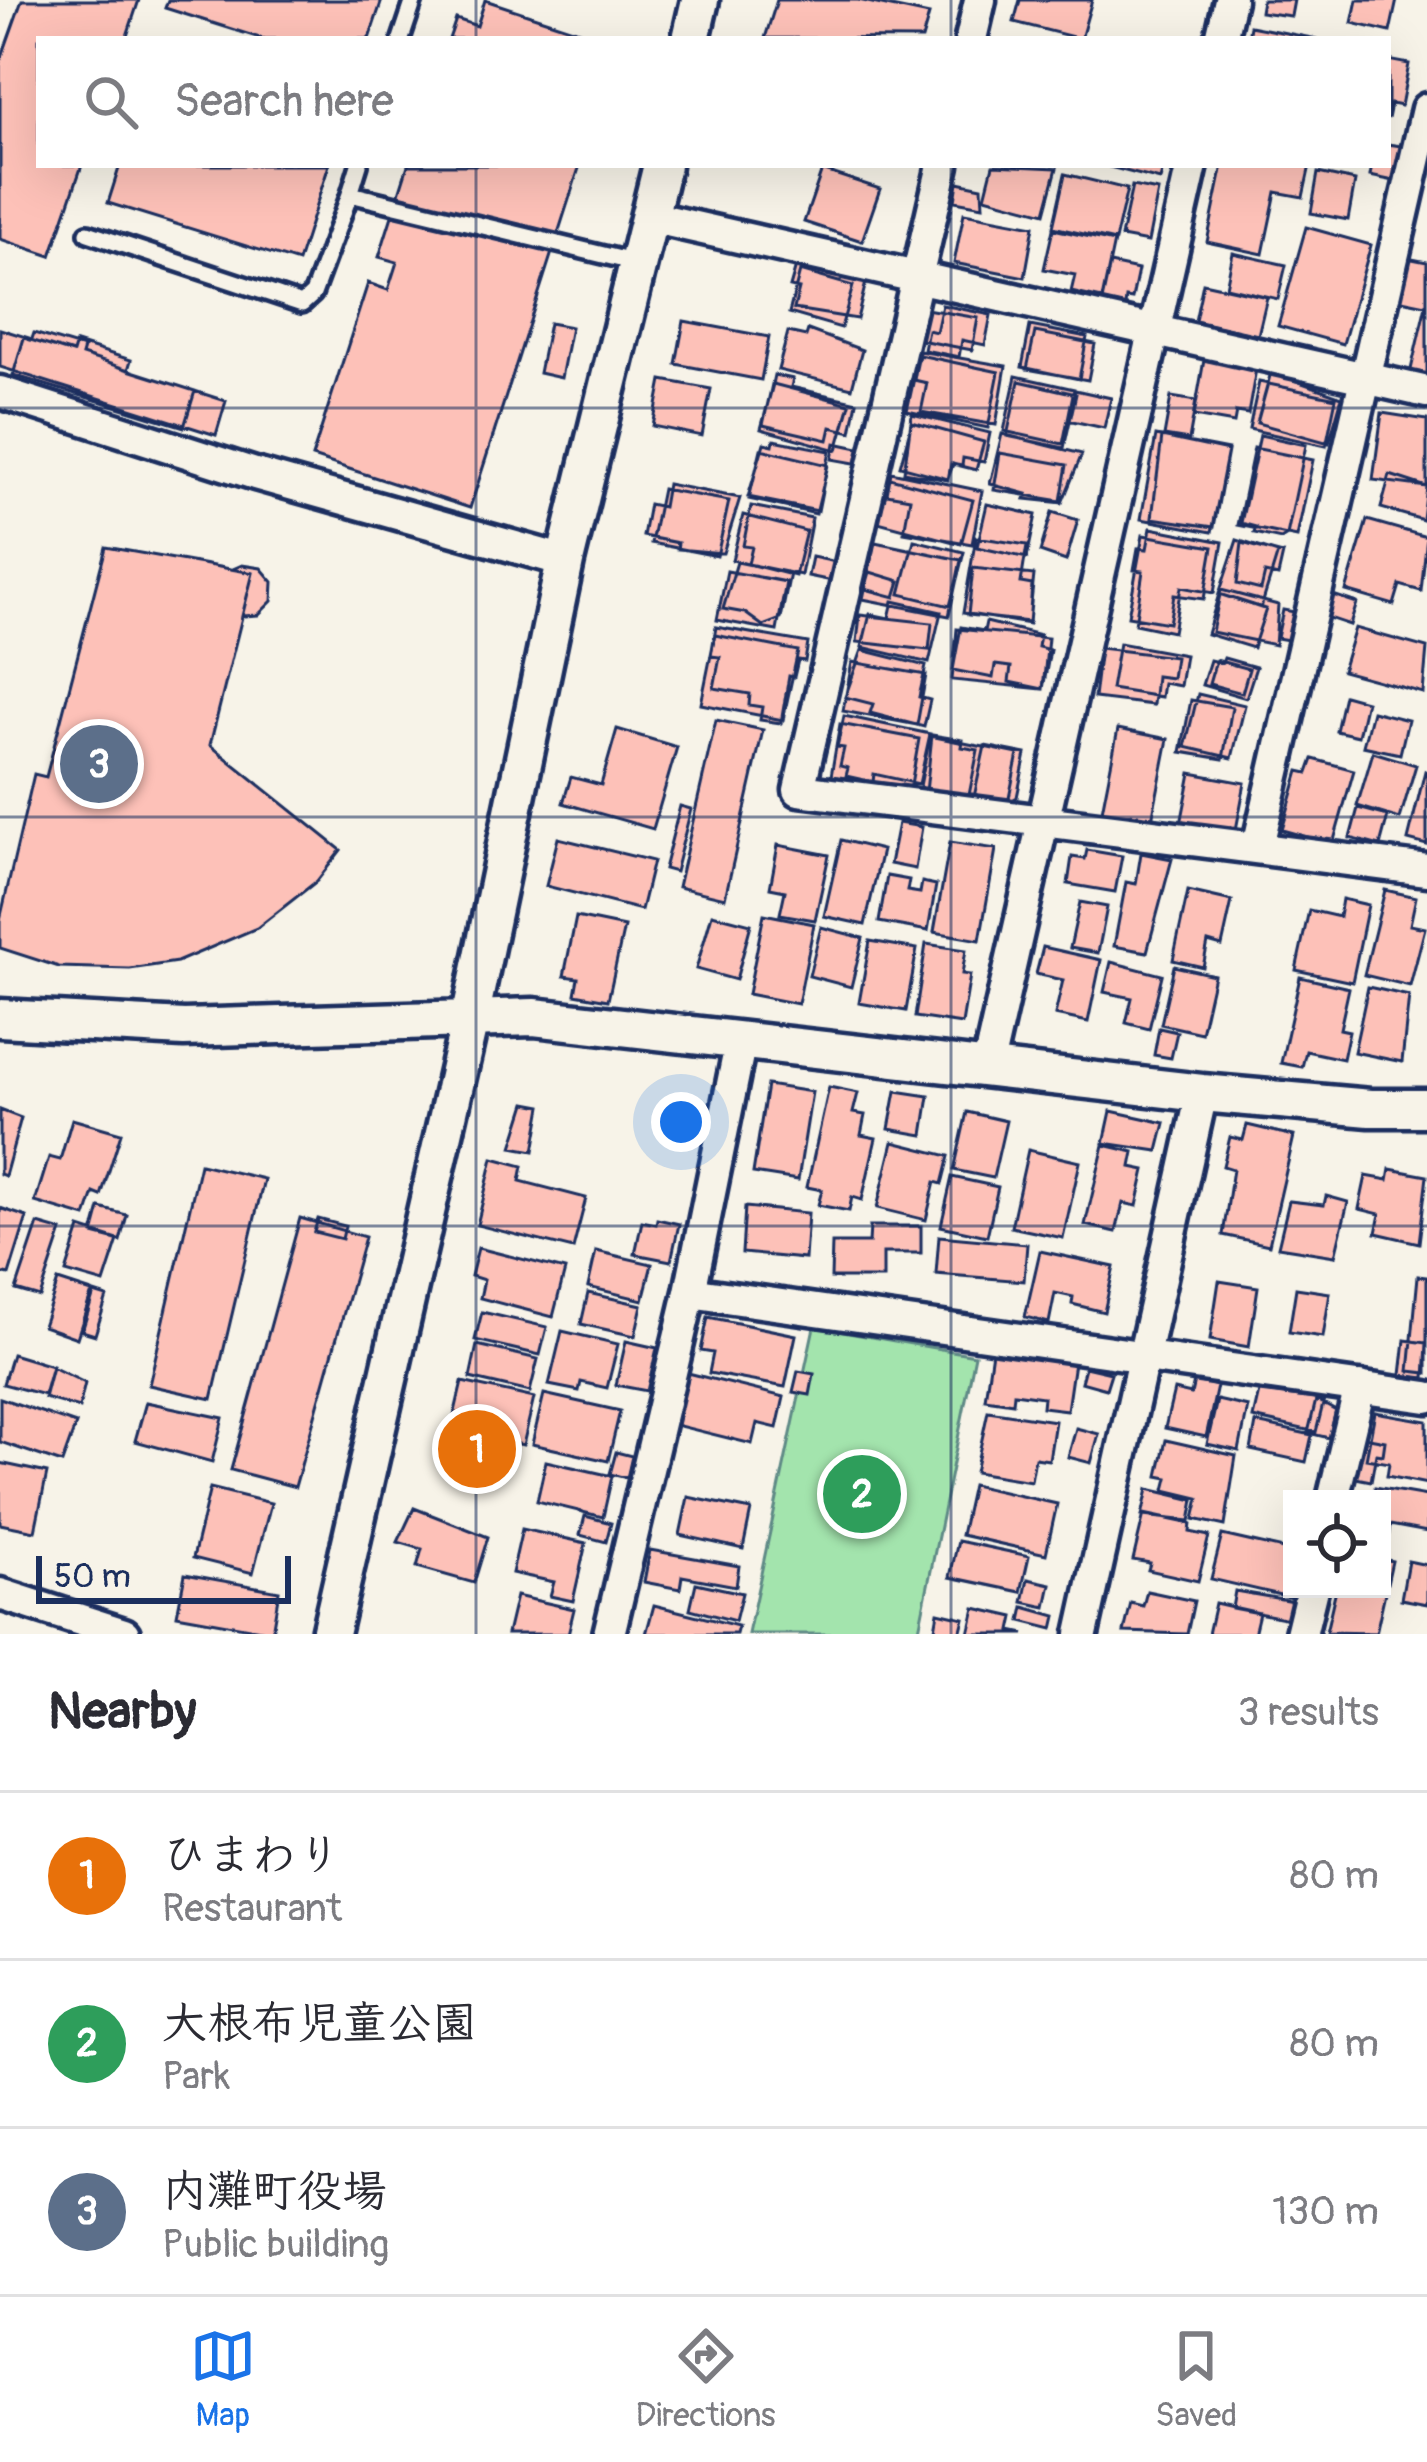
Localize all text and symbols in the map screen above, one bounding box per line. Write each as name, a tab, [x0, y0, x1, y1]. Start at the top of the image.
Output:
search box	[36, 36, 1391, 168]
icon: search	[78, 69, 144, 135]
text: Search here	[174, 74, 394, 130]
pin: 3	[60, 719, 138, 809]
your location	[651, 1092, 711, 1152]
pin: 1	[438, 1404, 516, 1494]
pin: 2	[823, 1449, 901, 1539]
map controls	[1283, 1490, 1391, 1598]
button: locate	[1283, 1490, 1391, 1598]
scale bar	[36, 1550, 291, 1603]
text: 50 m	[54, 1556, 131, 1597]
text: Nearby	[48, 1680, 196, 1744]
text: 3 results	[1238, 1688, 1379, 1737]
text: ひまわり	[162, 1828, 342, 1884]
text: 1	[79, 1851, 95, 1900]
text: 80 m	[1290, 1851, 1379, 1900]
text: Restaurant	[162, 1884, 342, 1933]
text: 大根布児童公園	[162, 1996, 477, 2052]
text: 2	[76, 2019, 98, 2068]
text: 80 m	[1290, 2019, 1379, 2068]
text: Park	[162, 2052, 230, 2101]
text: 内灘町役場	[162, 2164, 387, 2220]
text: 3	[76, 2187, 98, 2236]
text: 130 m	[1272, 2187, 1379, 2236]
text: Public building	[162, 2220, 389, 2269]
tab: Map	[190, 2323, 256, 2436]
tab: Directions	[636, 2323, 776, 2436]
tab: Saved	[1155, 2323, 1237, 2436]

